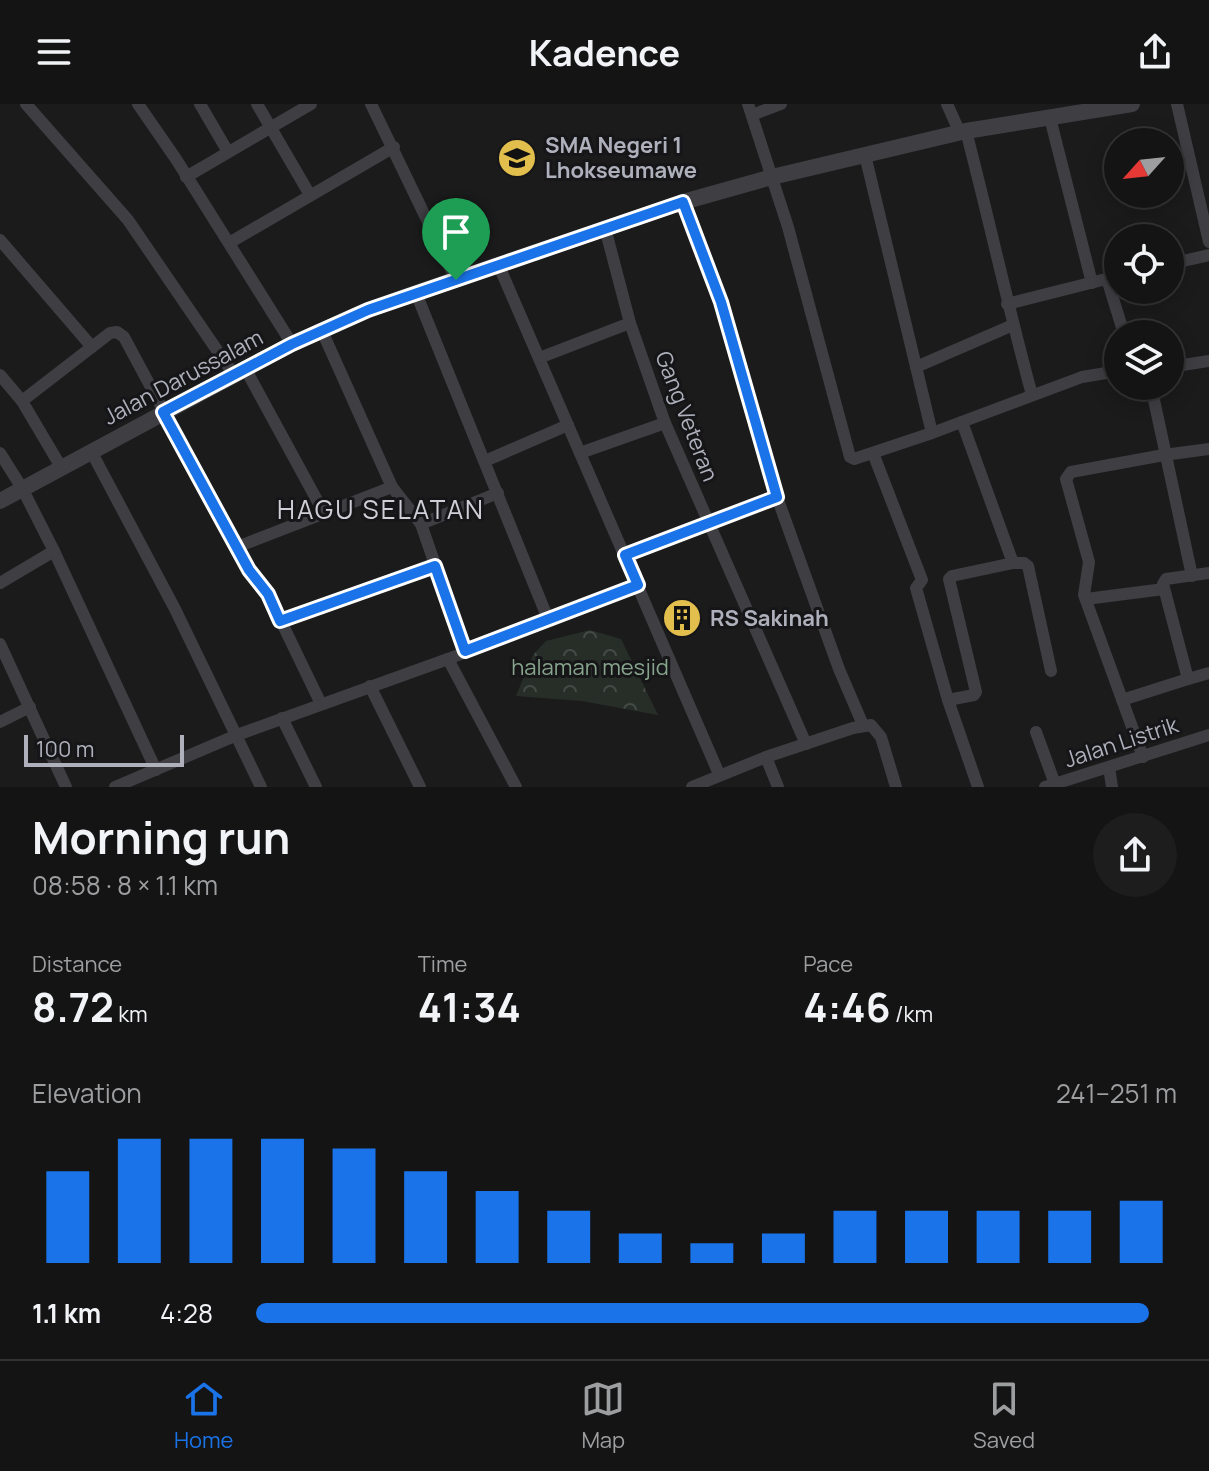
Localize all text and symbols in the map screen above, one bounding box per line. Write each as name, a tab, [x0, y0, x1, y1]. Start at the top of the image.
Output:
text: Kadence	[529, 28, 680, 77]
icon: menu	[32, 30, 76, 74]
icon: share	[1133, 30, 1177, 74]
north arrow	[1104, 128, 1184, 208]
map controls	[1104, 128, 1184, 400]
place label: SMA Negeri 1 Lhokseumawe	[545, 130, 697, 185]
school or university icon: SMA Negeri 1 Lhokseumawe	[496, 137, 538, 179]
pin	[422, 198, 490, 280]
icon: arrive	[434, 210, 478, 254]
button: locate	[1104, 224, 1184, 304]
button: layers	[1104, 320, 1184, 400]
street label: Jalan Darussalam	[98, 322, 268, 432]
street label: Gang Veteran	[648, 347, 726, 485]
district label: HAGU SELATAN	[277, 491, 485, 527]
building icon: RS Sakinah	[661, 597, 703, 639]
place label: RS Sakinah	[710, 603, 829, 633]
park label: halaman mesjid	[511, 652, 669, 682]
street label: Jalan Listrik	[1060, 709, 1183, 774]
scale bar	[24, 731, 184, 767]
text: 100 m	[36, 734, 94, 764]
text: Morning run	[32, 807, 290, 867]
button: share	[1093, 813, 1177, 897]
text: 08:58 · 8 × 1.1 km	[32, 867, 218, 903]
text: Distance	[32, 949, 122, 979]
text: Time	[418, 949, 467, 979]
text: Pace	[803, 949, 853, 979]
text: 8.72	[32, 979, 114, 1034]
text: 41:34	[418, 979, 521, 1034]
text: 4:46	[803, 979, 891, 1034]
text: km	[114, 999, 148, 1029]
text: /km	[891, 999, 933, 1029]
text: Elevation	[32, 1075, 142, 1111]
text: 241–251 m	[1056, 1075, 1177, 1111]
text: 1.1 km	[32, 1295, 101, 1331]
text: 4:28	[160, 1295, 213, 1331]
tab: Home	[174, 1377, 233, 1455]
tab: Map	[581, 1377, 625, 1455]
tab: Saved	[973, 1377, 1035, 1455]

